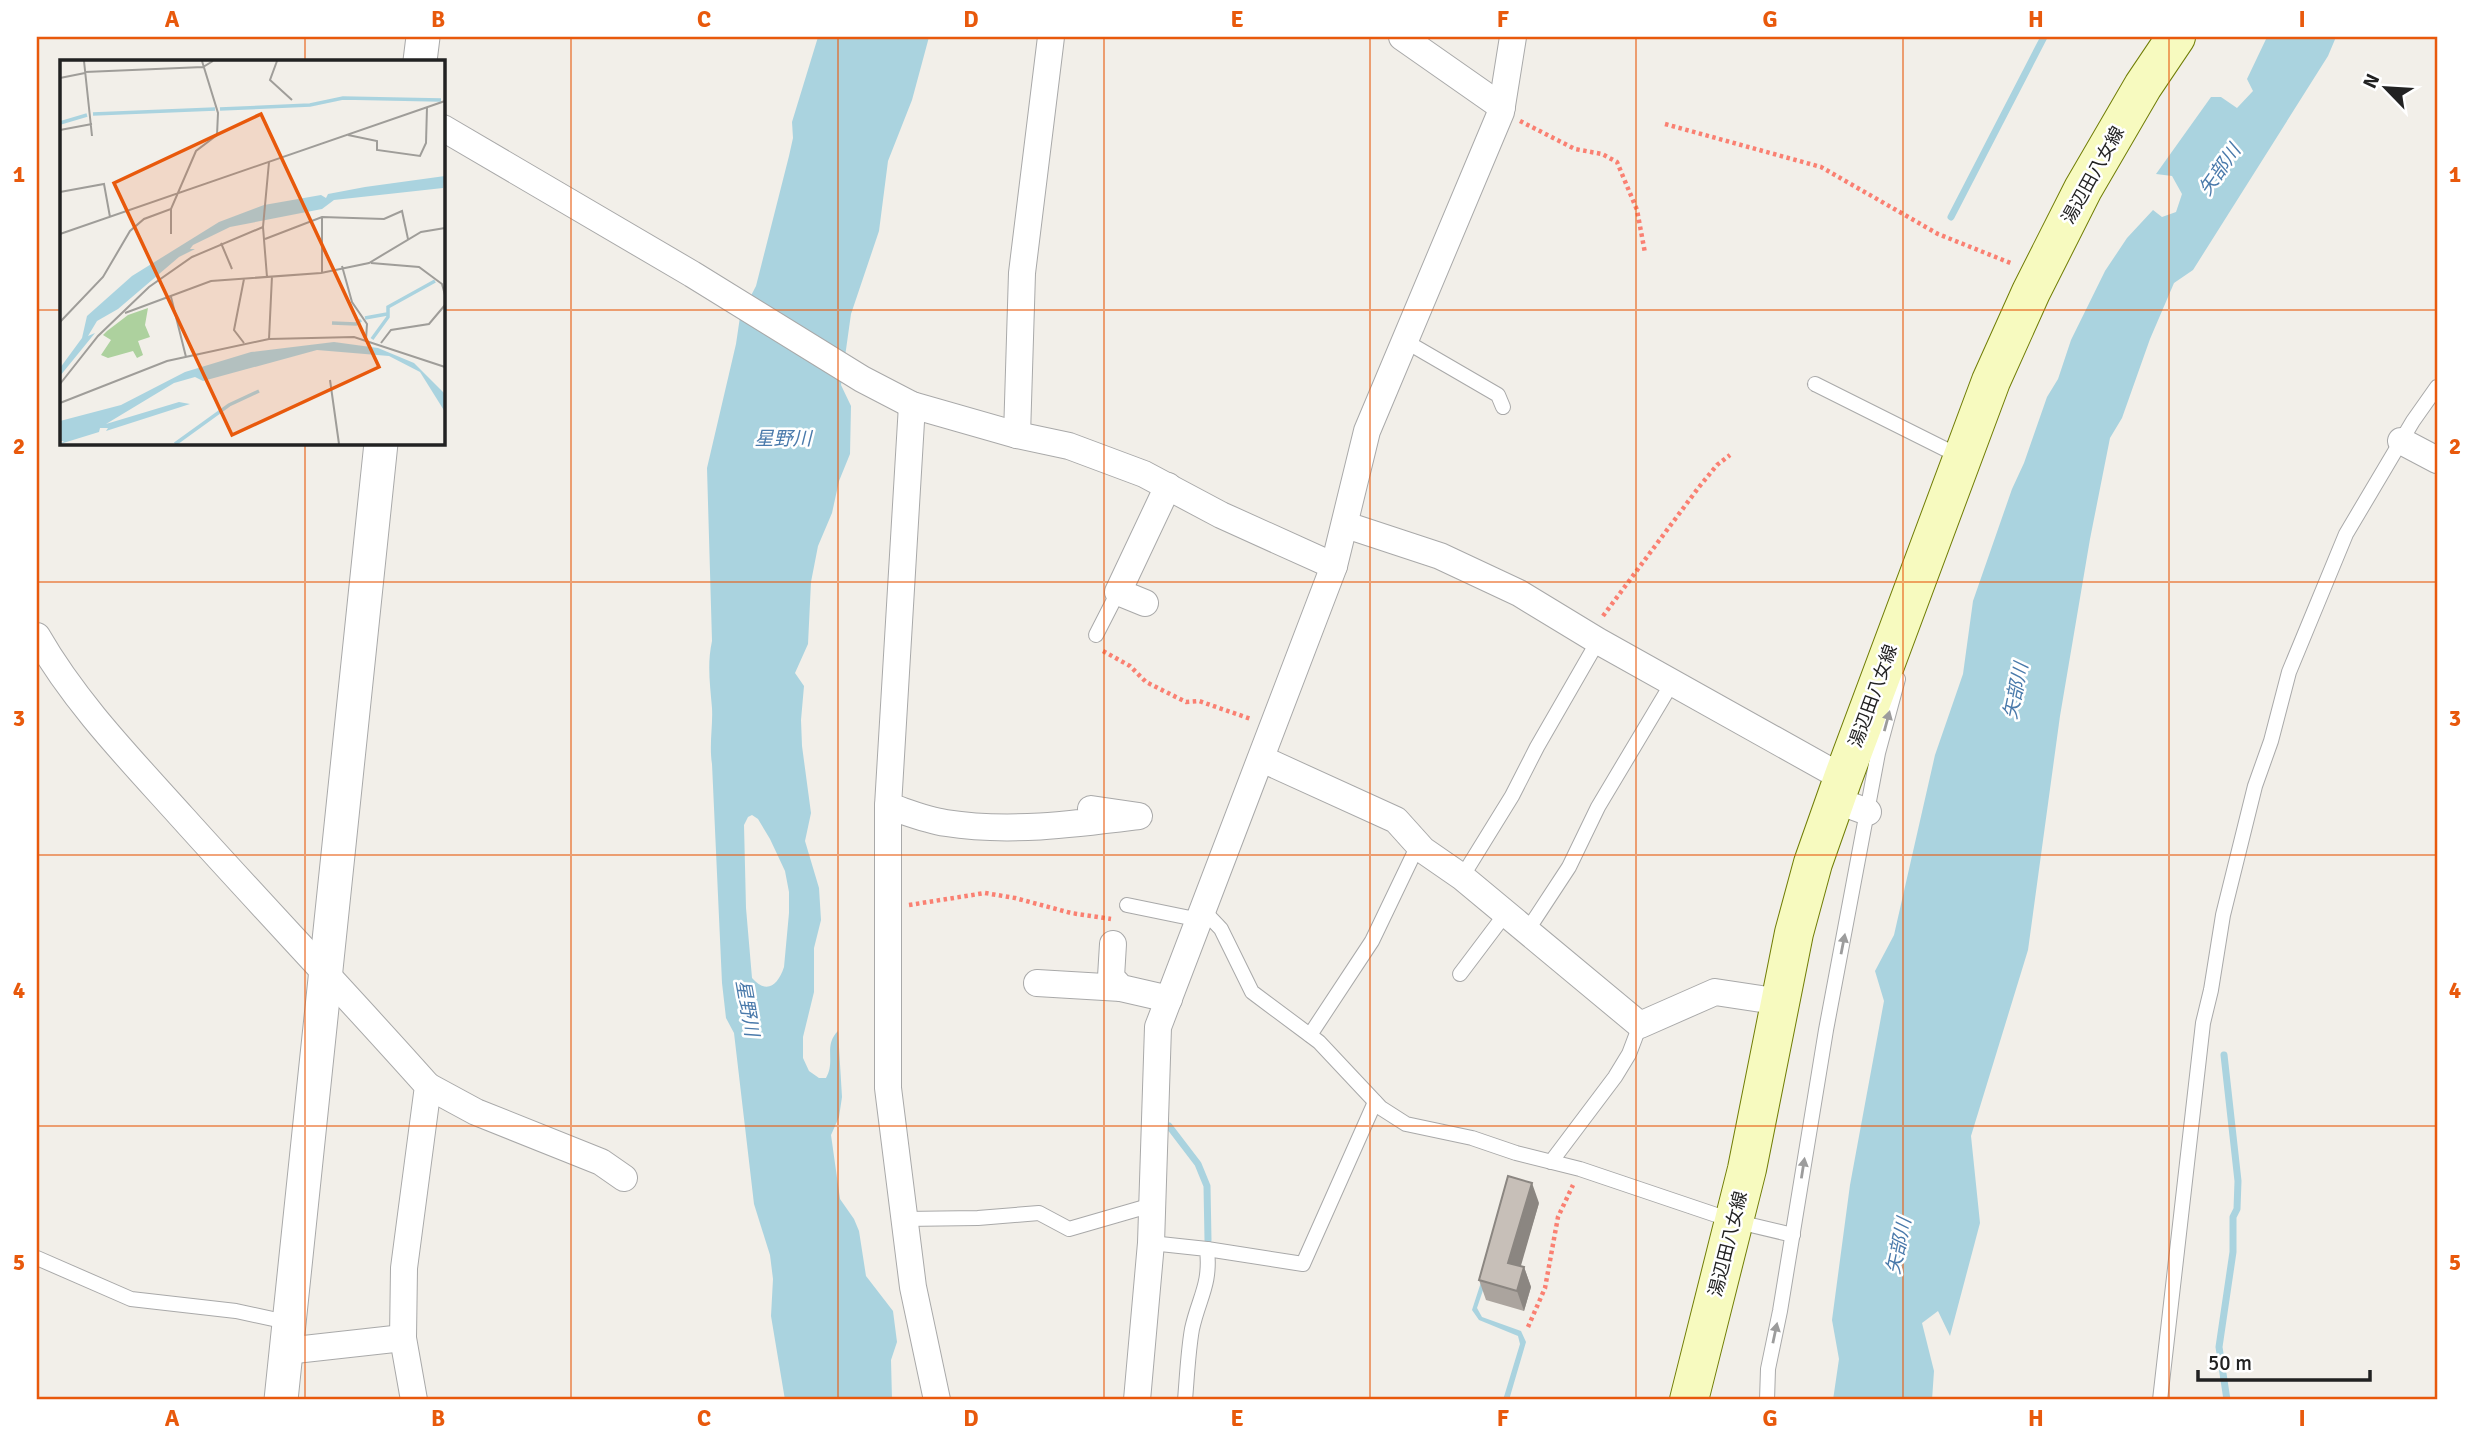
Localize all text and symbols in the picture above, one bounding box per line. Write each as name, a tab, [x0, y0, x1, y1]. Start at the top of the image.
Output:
text: A	[165, 5, 180, 34]
text: B	[431, 5, 445, 34]
text: C	[697, 5, 711, 34]
text: D	[963, 5, 979, 34]
text: E	[1230, 5, 1244, 34]
text: F	[1497, 5, 1509, 34]
text: G	[1762, 5, 1778, 34]
text: H	[2028, 5, 2044, 34]
text: I	[2298, 5, 2306, 34]
north arrow	[2352, 52, 2422, 122]
inset map	[60, 60, 444, 444]
text: N	[2358, 70, 2385, 92]
street label: 湯辺田八女線	[2057, 122, 2129, 228]
water label: 矢部川	[2194, 138, 2247, 200]
text: 1	[13, 160, 25, 189]
text: 1	[2449, 160, 2461, 189]
water label: 星野川	[754, 427, 813, 451]
text: 2	[13, 432, 25, 461]
text: 2	[2449, 432, 2461, 461]
street label: 湯辺田八女線	[1844, 641, 1902, 751]
water label: 矢部川	[1998, 659, 2034, 721]
text: 3	[13, 704, 25, 733]
text: 3	[2449, 704, 2461, 733]
one-way arrow	[1882, 710, 1893, 732]
one-way arrow	[1837, 933, 1848, 955]
text: 4	[13, 976, 25, 1005]
text: 4	[2449, 976, 2461, 1005]
water label: 星野川	[730, 978, 764, 1040]
one-way arrow	[1798, 1157, 1809, 1179]
street label: 湯辺田八女線	[1704, 1189, 1752, 1299]
water label: 矢部川	[1881, 1214, 1917, 1276]
text: 5	[13, 1248, 25, 1277]
text: 5	[2449, 1248, 2461, 1277]
one-way arrow	[1770, 1322, 1781, 1344]
scale bar	[2198, 1339, 2369, 1383]
text: 50 m	[2208, 1350, 2252, 1376]
text: A	[165, 1404, 180, 1433]
text: B	[431, 1404, 445, 1433]
text: C	[697, 1404, 711, 1433]
text: D	[963, 1404, 979, 1433]
text: E	[1230, 1404, 1244, 1433]
text: F	[1497, 1404, 1509, 1433]
text: G	[1762, 1404, 1778, 1433]
text: H	[2028, 1404, 2044, 1433]
text: I	[2298, 1404, 2306, 1433]

